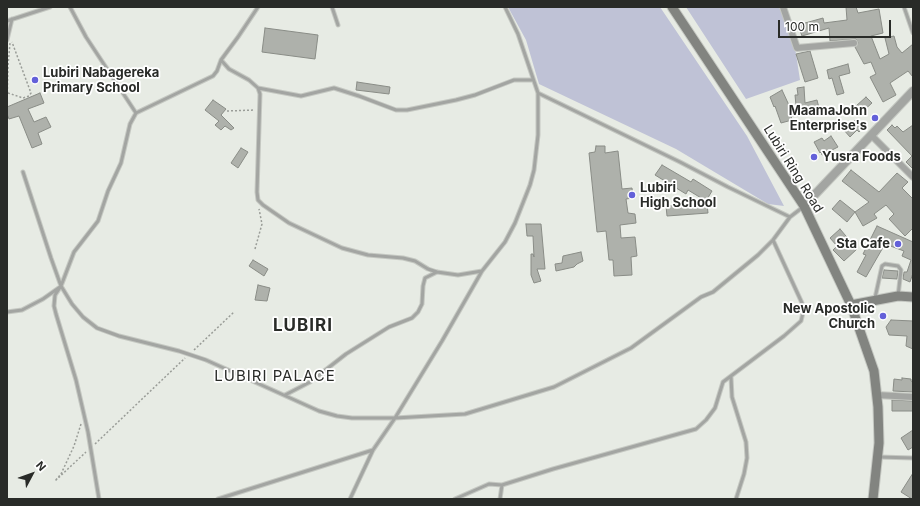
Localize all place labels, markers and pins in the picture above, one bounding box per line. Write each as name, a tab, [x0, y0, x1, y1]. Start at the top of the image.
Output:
place label: Lubiri Nabagereka Primary School	[43, 65, 159, 96]
marker: Lubiri Nabagereka Primary School	[30, 75, 40, 85]
place label: MaamaJohn Enterprise's	[789, 103, 867, 134]
marker: MaamaJohn Enterprise's	[870, 113, 880, 123]
place label: Yusra Foods	[822, 149, 901, 165]
marker: Yusra Foods	[809, 152, 819, 162]
place label: Lubiri High School	[640, 180, 716, 211]
marker: Lubiri High School	[627, 190, 637, 200]
place label: Sta Cafe	[836, 236, 890, 252]
marker: Sta Cafe	[893, 239, 903, 249]
place label: New Apostolic Church	[783, 301, 875, 332]
marker: New Apostolic Church	[878, 311, 888, 321]

